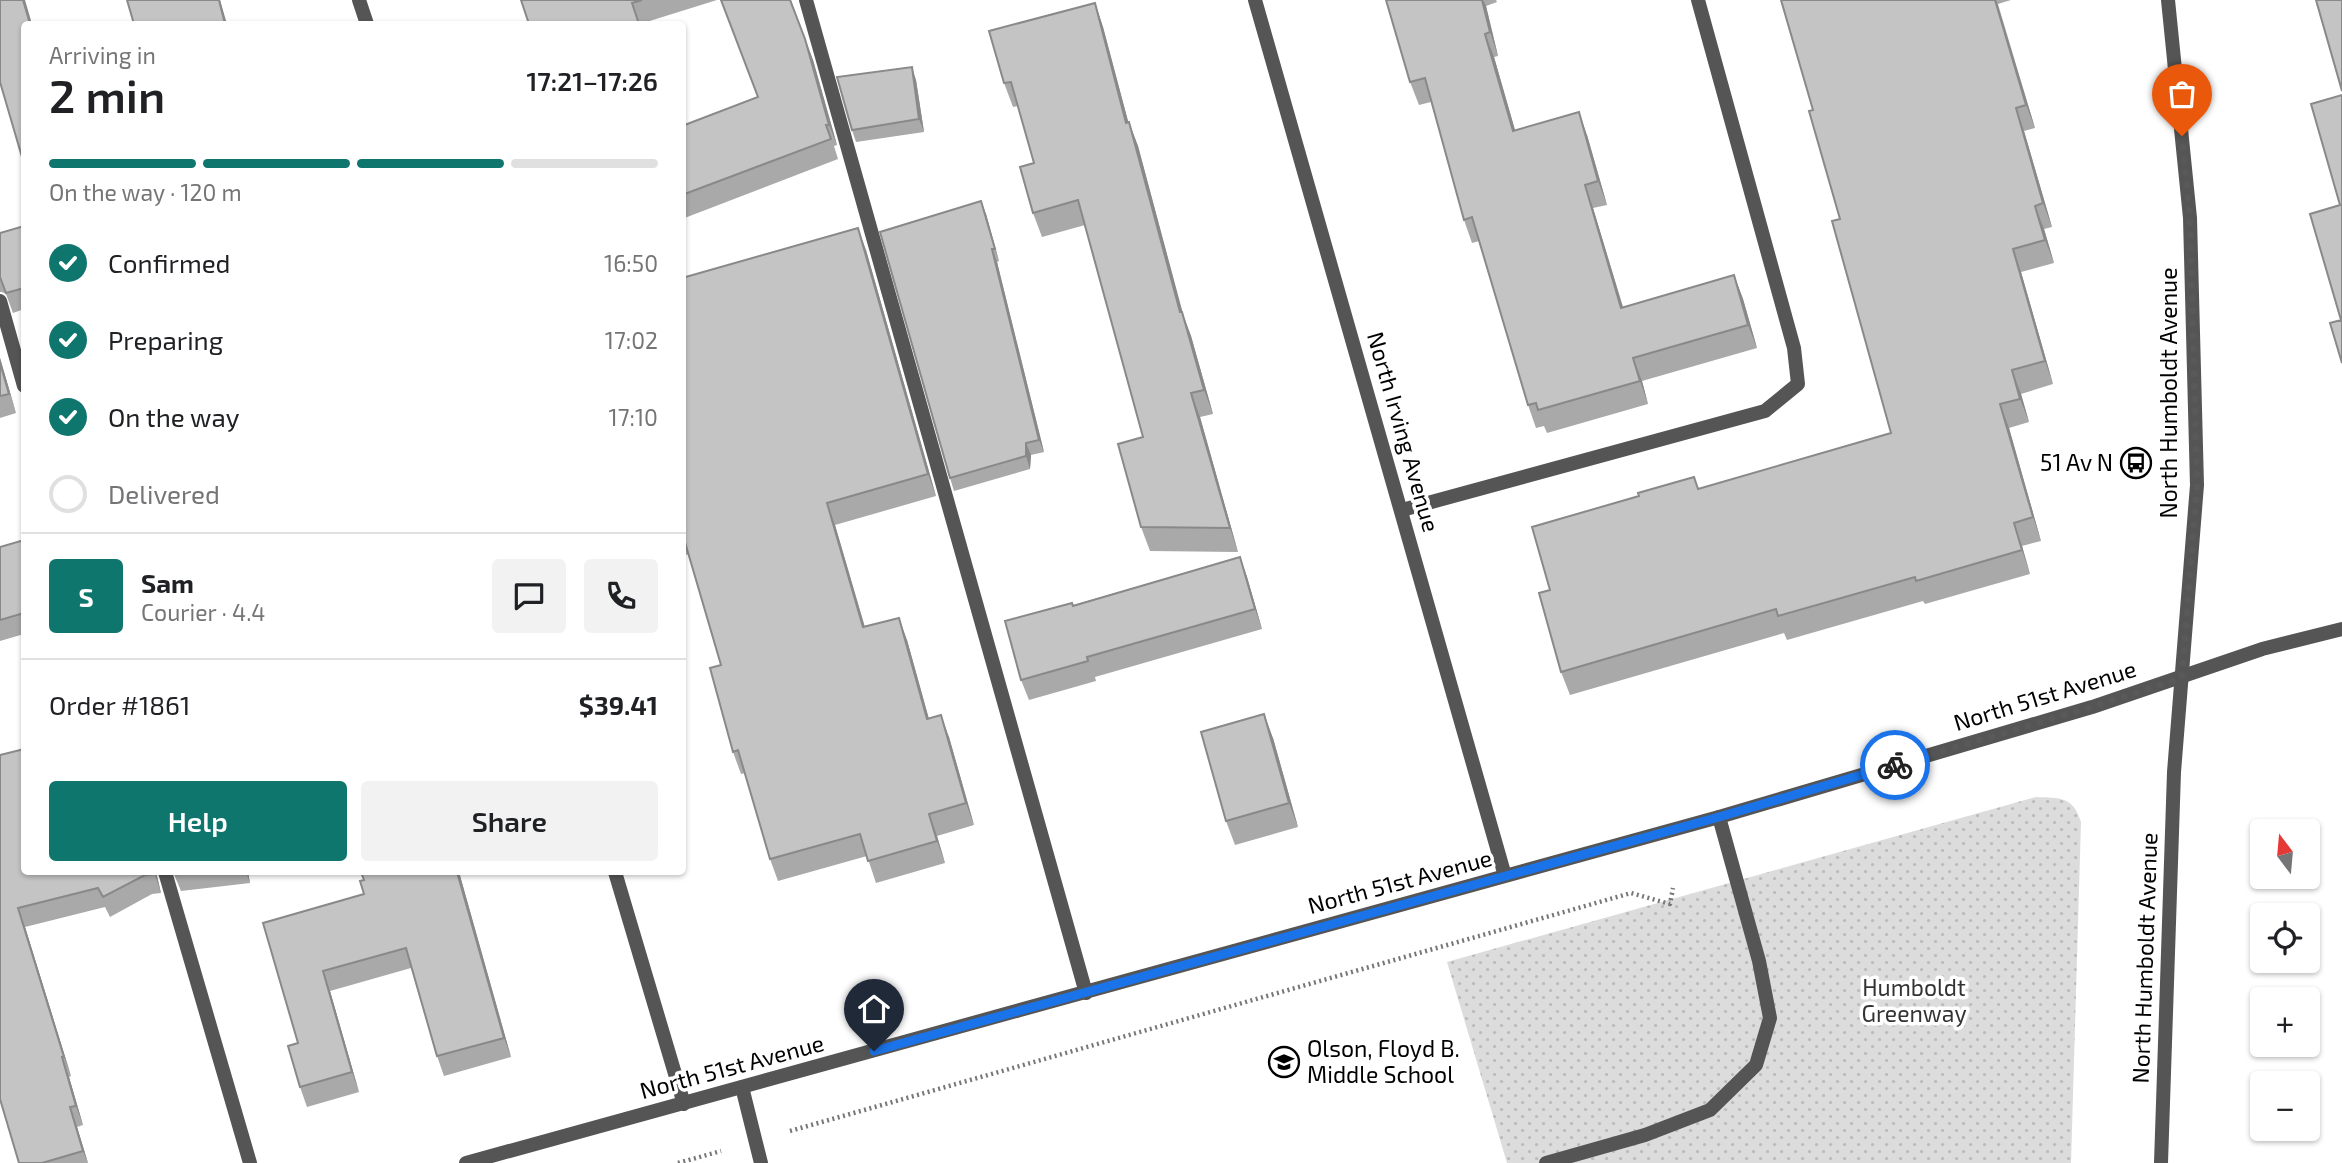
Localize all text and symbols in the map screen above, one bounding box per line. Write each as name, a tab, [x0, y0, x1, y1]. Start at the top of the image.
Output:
text: Arriving in	[49, 41, 156, 69]
pin	[2152, 64, 2212, 136]
text: 17:21–17:26	[526, 65, 658, 96]
text: 2 min	[49, 67, 165, 122]
icon: bag	[2163, 75, 2201, 113]
text: On the way · 120 m	[49, 178, 242, 206]
icon: check	[49, 244, 87, 282]
text: Confirmed	[108, 247, 231, 278]
text: 16:50	[604, 249, 658, 277]
street label: North Humboldt Avenue	[2154, 268, 2182, 518]
icon: check	[49, 321, 87, 359]
text: Preparing	[108, 324, 223, 355]
text: 17:02	[605, 326, 658, 354]
street label: North Irving Avenue	[1362, 328, 1446, 535]
icon: check	[49, 398, 87, 436]
text: On the way	[108, 401, 239, 432]
text: 17:10	[609, 403, 658, 431]
bus stop icon: 51 Av N	[2119, 446, 2153, 480]
place label: 51 Av N	[2040, 448, 2113, 476]
text: Delivered	[108, 478, 220, 509]
button: chat	[492, 559, 566, 633]
button: phone	[584, 559, 658, 633]
text: Sam	[141, 567, 194, 598]
text: S	[78, 581, 94, 612]
text: Courier · 4.4	[141, 598, 265, 626]
street label: North 51st Avenue	[1950, 654, 2139, 736]
text: Order #1861	[49, 689, 190, 720]
text: $39.41	[579, 689, 658, 720]
courier	[1860, 730, 1930, 800]
icon: bike	[1876, 746, 1914, 784]
button: Help	[49, 781, 347, 861]
button: Share	[361, 781, 658, 861]
north arrow	[2250, 819, 2320, 889]
map controls	[2250, 819, 2320, 1141]
street label: North Humboldt Avenue	[2126, 832, 2162, 1084]
street label: North 51st Avenue	[1305, 843, 1495, 919]
button: locate	[2250, 903, 2320, 973]
park label: Humboldt Greenway	[1861, 973, 1967, 1027]
pin	[844, 979, 904, 1051]
button: +	[2250, 987, 2320, 1057]
icon: home	[855, 990, 893, 1028]
street label: North 51st Avenue	[637, 1028, 827, 1104]
place label: Olson, Floyd B. Middle School	[1307, 1034, 1460, 1088]
school or university icon: Olson, Floyd B. Middle School	[1267, 1045, 1301, 1079]
button: −	[2250, 1071, 2320, 1141]

